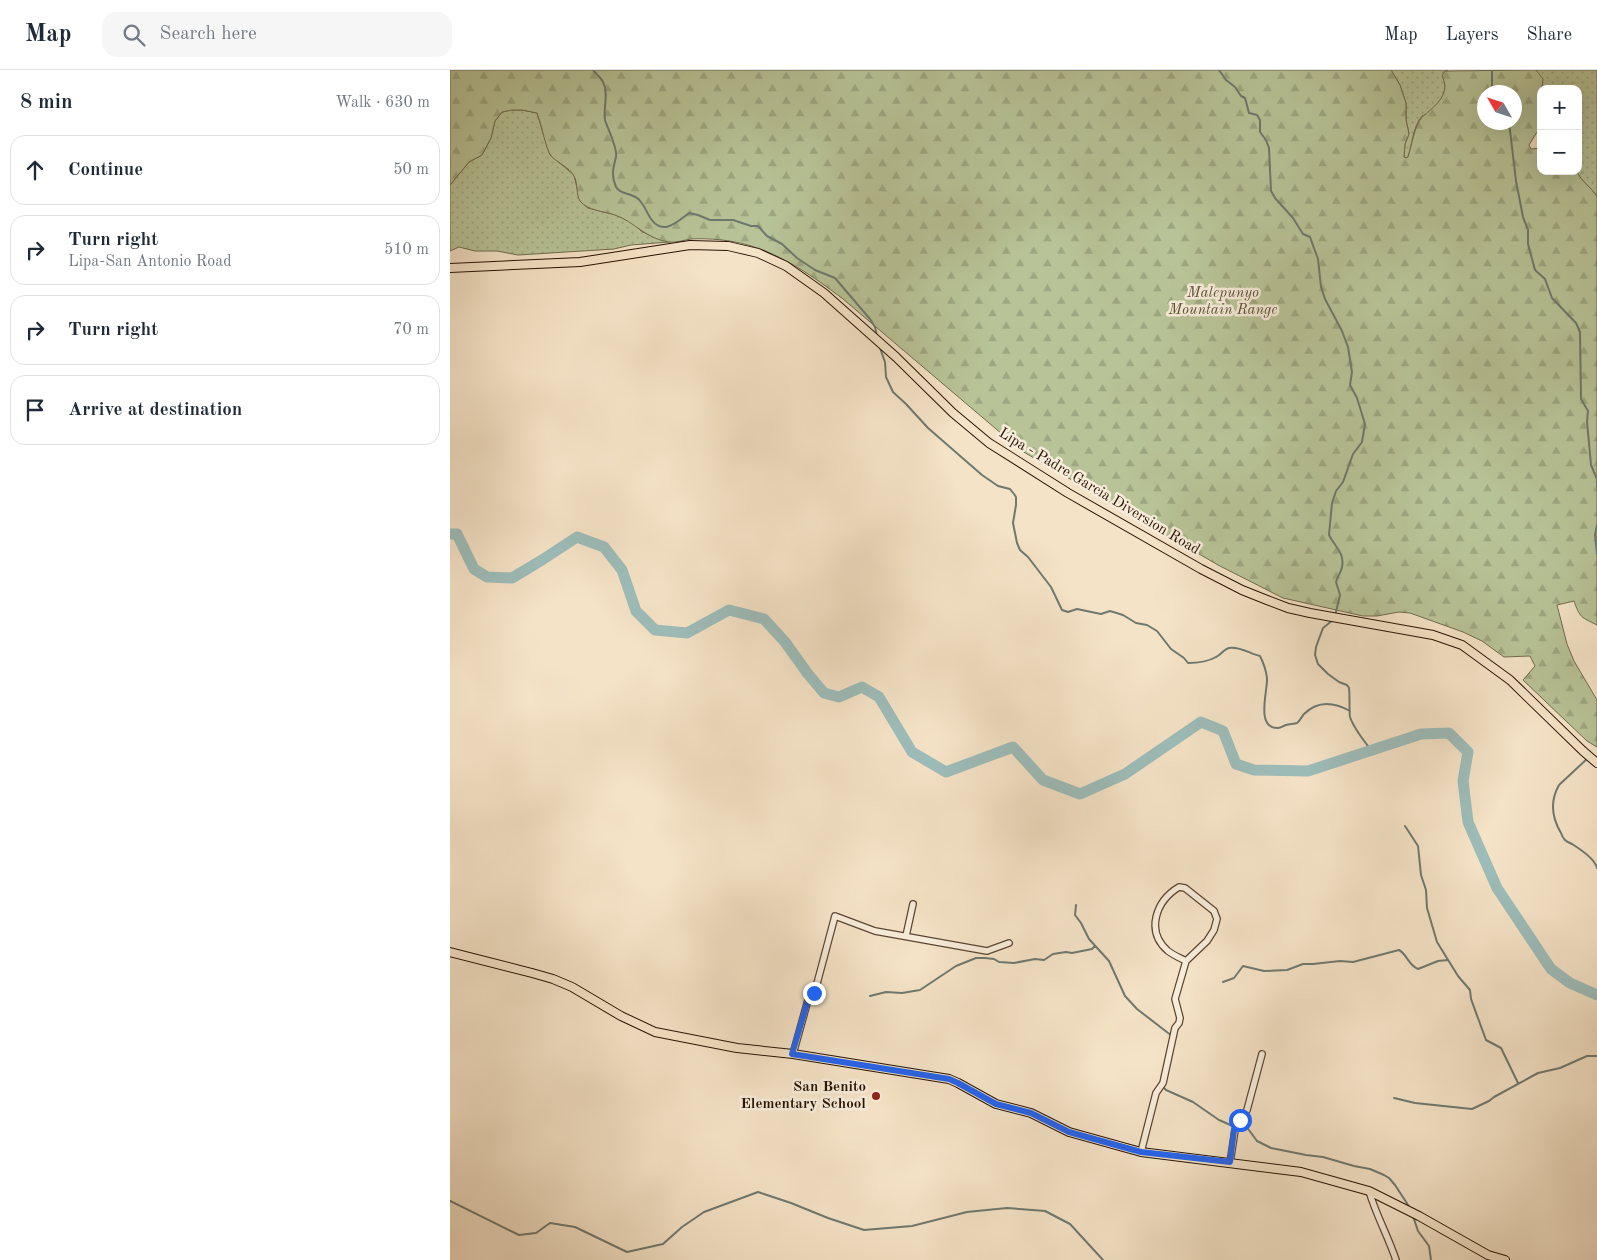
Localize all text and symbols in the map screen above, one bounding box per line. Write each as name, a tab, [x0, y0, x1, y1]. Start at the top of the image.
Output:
search box	[102, 12, 452, 57]
icon: search	[120, 21, 148, 49]
text: Map	[25, 23, 72, 47]
text: Search here	[160, 25, 257, 44]
text: Map	[1384, 26, 1418, 44]
text: Layers	[1446, 26, 1498, 44]
text: Share	[1526, 26, 1572, 44]
north arrow	[1477, 85, 1522, 130]
map controls	[1537, 85, 1582, 175]
button: +	[1537, 85, 1582, 130]
text: 8 min	[20, 92, 73, 113]
text: Walk · 630 m	[335, 95, 430, 111]
button: −	[1537, 130, 1582, 175]
icon: ahead	[21, 156, 49, 184]
text: Continue	[68, 161, 143, 180]
text: 50 m	[393, 162, 429, 178]
text: Turn right	[68, 231, 158, 250]
icon: right	[21, 236, 49, 264]
text: 510 m	[384, 242, 429, 258]
text: Lipa-San Antonio Road	[68, 254, 232, 270]
park label: Malepunyo Mountain Range	[1168, 286, 1277, 318]
icon: right	[21, 316, 49, 344]
text: Turn right	[68, 321, 158, 340]
text: 70 m	[393, 322, 429, 338]
icon: arrive	[21, 396, 49, 424]
text: Arrive at destination	[68, 401, 242, 420]
street label: Lipa - Padre Garcia Diversion Road	[996, 426, 1202, 558]
route end	[803, 982, 826, 1005]
place label: San Benito Elementary School	[740, 1080, 866, 1112]
marker: San Benito Elementary School	[870, 1090, 882, 1102]
route start	[1229, 1109, 1252, 1132]

